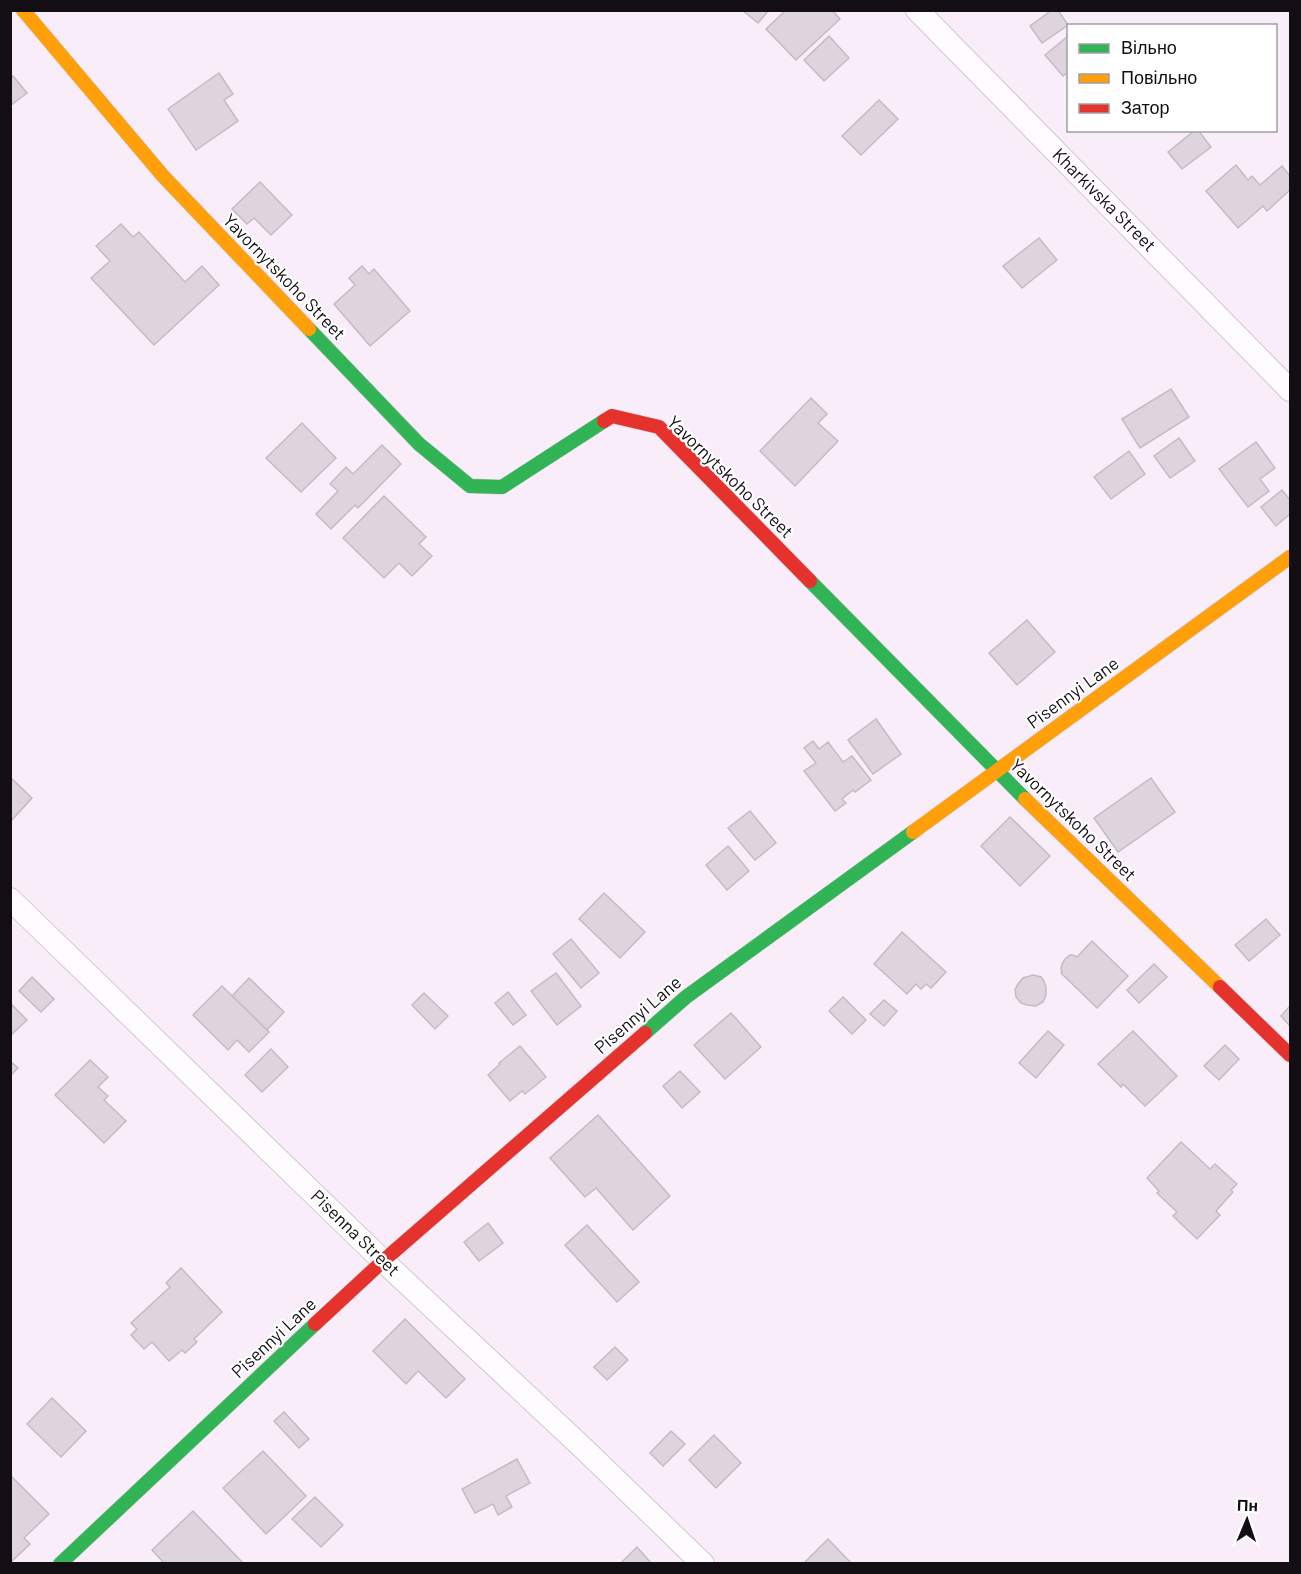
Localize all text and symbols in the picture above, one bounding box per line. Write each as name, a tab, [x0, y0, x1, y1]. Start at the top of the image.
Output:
legend	[1067, 24, 1277, 132]
text: Вільно	[1121, 36, 1177, 58]
text: Повільно	[1121, 66, 1197, 88]
text: Затор	[1121, 96, 1170, 118]
street label: Kharkivska Street	[1048, 143, 1161, 256]
street label: Yavornytskoho Street	[219, 209, 351, 344]
street label: Yavornytskoho Street	[663, 410, 798, 542]
street label: Pisennyi Lane	[1022, 652, 1122, 733]
street label: Yavornytskoho Street	[1006, 753, 1141, 885]
street label: Pisennyi Lane	[589, 971, 685, 1058]
street label: Pisenna Street	[307, 1184, 405, 1280]
street label: Pisennyi Lane	[226, 1292, 320, 1382]
north arrow	[1217, 1490, 1277, 1550]
text: Пн	[1237, 1495, 1258, 1514]

